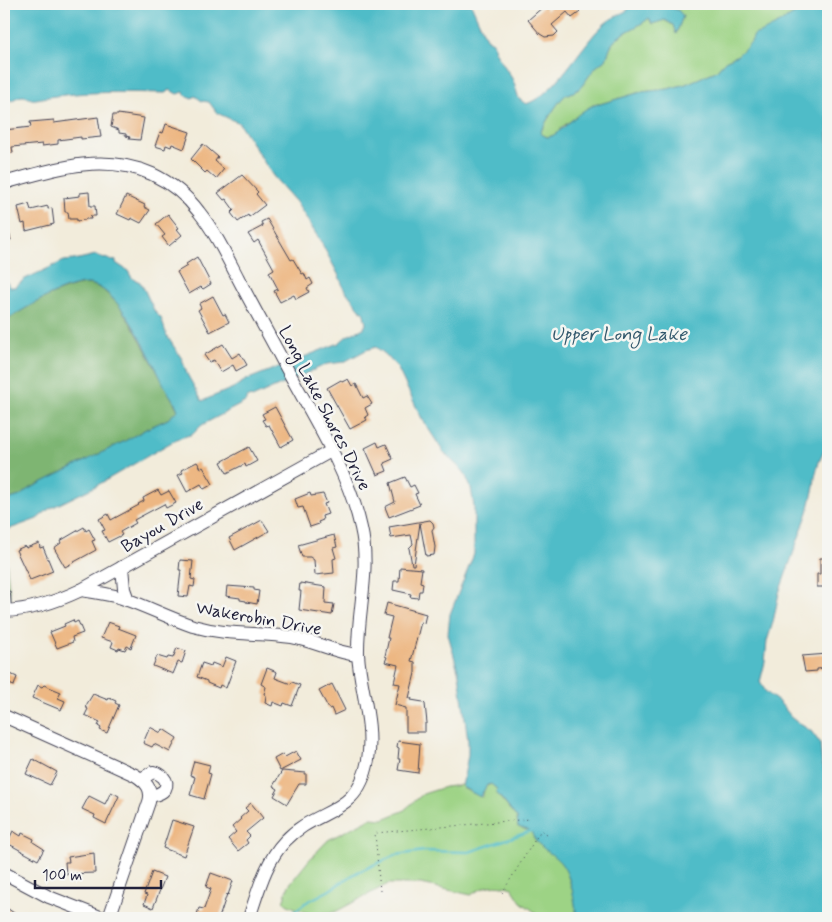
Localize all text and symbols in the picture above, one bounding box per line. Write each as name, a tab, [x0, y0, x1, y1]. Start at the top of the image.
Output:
street label: Long Lake Shores Drive	[271, 322, 376, 495]
water label: Upper Long Lake	[551, 322, 688, 349]
street label: Bayou Drive	[117, 493, 208, 559]
street label: Wakerobin Drive	[194, 596, 324, 642]
scale bar	[35, 857, 161, 889]
text: 100 m	[42, 866, 82, 886]

